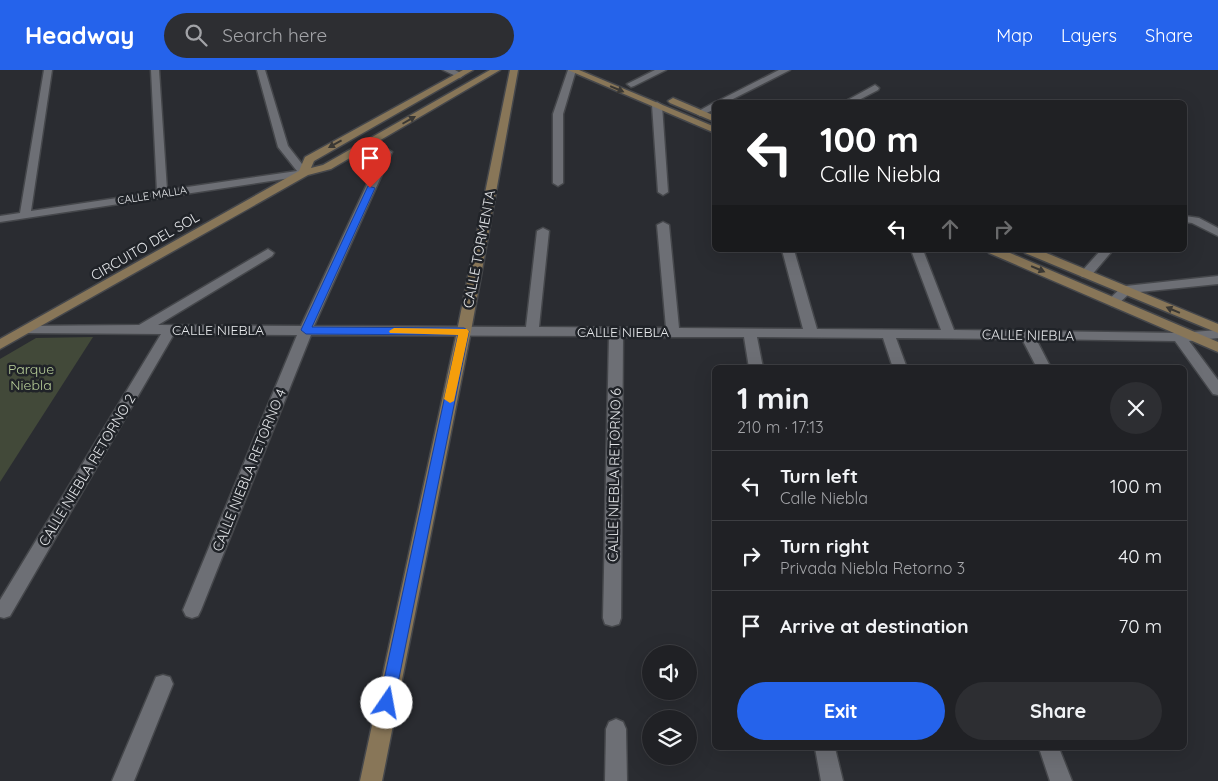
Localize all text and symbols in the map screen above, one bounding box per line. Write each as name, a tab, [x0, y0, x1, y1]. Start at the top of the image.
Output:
search box	[164, 13, 514, 58]
text: Headway	[25, 20, 134, 50]
icon: search	[182, 21, 210, 49]
text: Search here	[222, 23, 327, 47]
text: Map	[996, 24, 1033, 47]
text: Layers	[1061, 24, 1117, 47]
text: Share	[1145, 24, 1193, 47]
one-way arrow	[610, 85, 624, 93]
one-way arrow	[403, 115, 416, 124]
text: 100 m	[820, 117, 919, 161]
icon: left	[737, 120, 802, 185]
pin	[349, 137, 391, 188]
one-way arrow	[328, 140, 341, 149]
icon: arrive	[356, 144, 384, 172]
text: Calle Niebla	[820, 160, 941, 188]
street label: CALLE MALLA	[116, 183, 188, 207]
street label: CALLE TORMENTA	[459, 189, 499, 309]
street label: CIRCUITO DEL SOL	[87, 207, 203, 284]
icon: left	[883, 215, 911, 243]
icon: ahead	[936, 215, 964, 243]
icon: right	[989, 215, 1017, 243]
one-way arrow	[1031, 266, 1045, 274]
one-way arrow	[1165, 306, 1180, 314]
street label: CALLE NIEBLA	[172, 321, 264, 339]
street label: CALLE NIEBLA	[577, 323, 669, 341]
street label: CALLE NIEBLA	[982, 325, 1074, 345]
park label: Parque Niebla	[8, 360, 54, 394]
text: 1 min	[737, 379, 810, 417]
button: close	[1110, 382, 1162, 434]
street label: CALLE NIEBLA RETORNO 4	[208, 386, 290, 554]
street label: CALLE NIEBLA RETORNO 6	[603, 387, 625, 562]
street label: CALLE NIEBLA RETORNO 2	[34, 391, 140, 549]
text: 210 m · 17:13	[737, 417, 824, 437]
text: Turn left	[780, 464, 858, 488]
icon: left	[737, 472, 765, 500]
text: 100 m	[1110, 474, 1162, 498]
text: Calle Niebla	[780, 488, 868, 508]
text: Turn right	[780, 534, 869, 558]
icon: right	[737, 542, 765, 570]
text: 40 m	[1118, 544, 1162, 568]
text: Privada Niebla Retorno 3	[780, 558, 965, 578]
icon: arrive	[737, 612, 765, 640]
text: Arrive at destination	[780, 614, 969, 638]
text: 70 m	[1118, 614, 1162, 638]
map controls	[642, 645, 697, 765]
button: sound	[642, 645, 697, 700]
position arrow	[360, 676, 412, 728]
button: Exit	[737, 682, 945, 740]
button: Share	[955, 682, 1162, 740]
button: layers	[642, 710, 697, 765]

